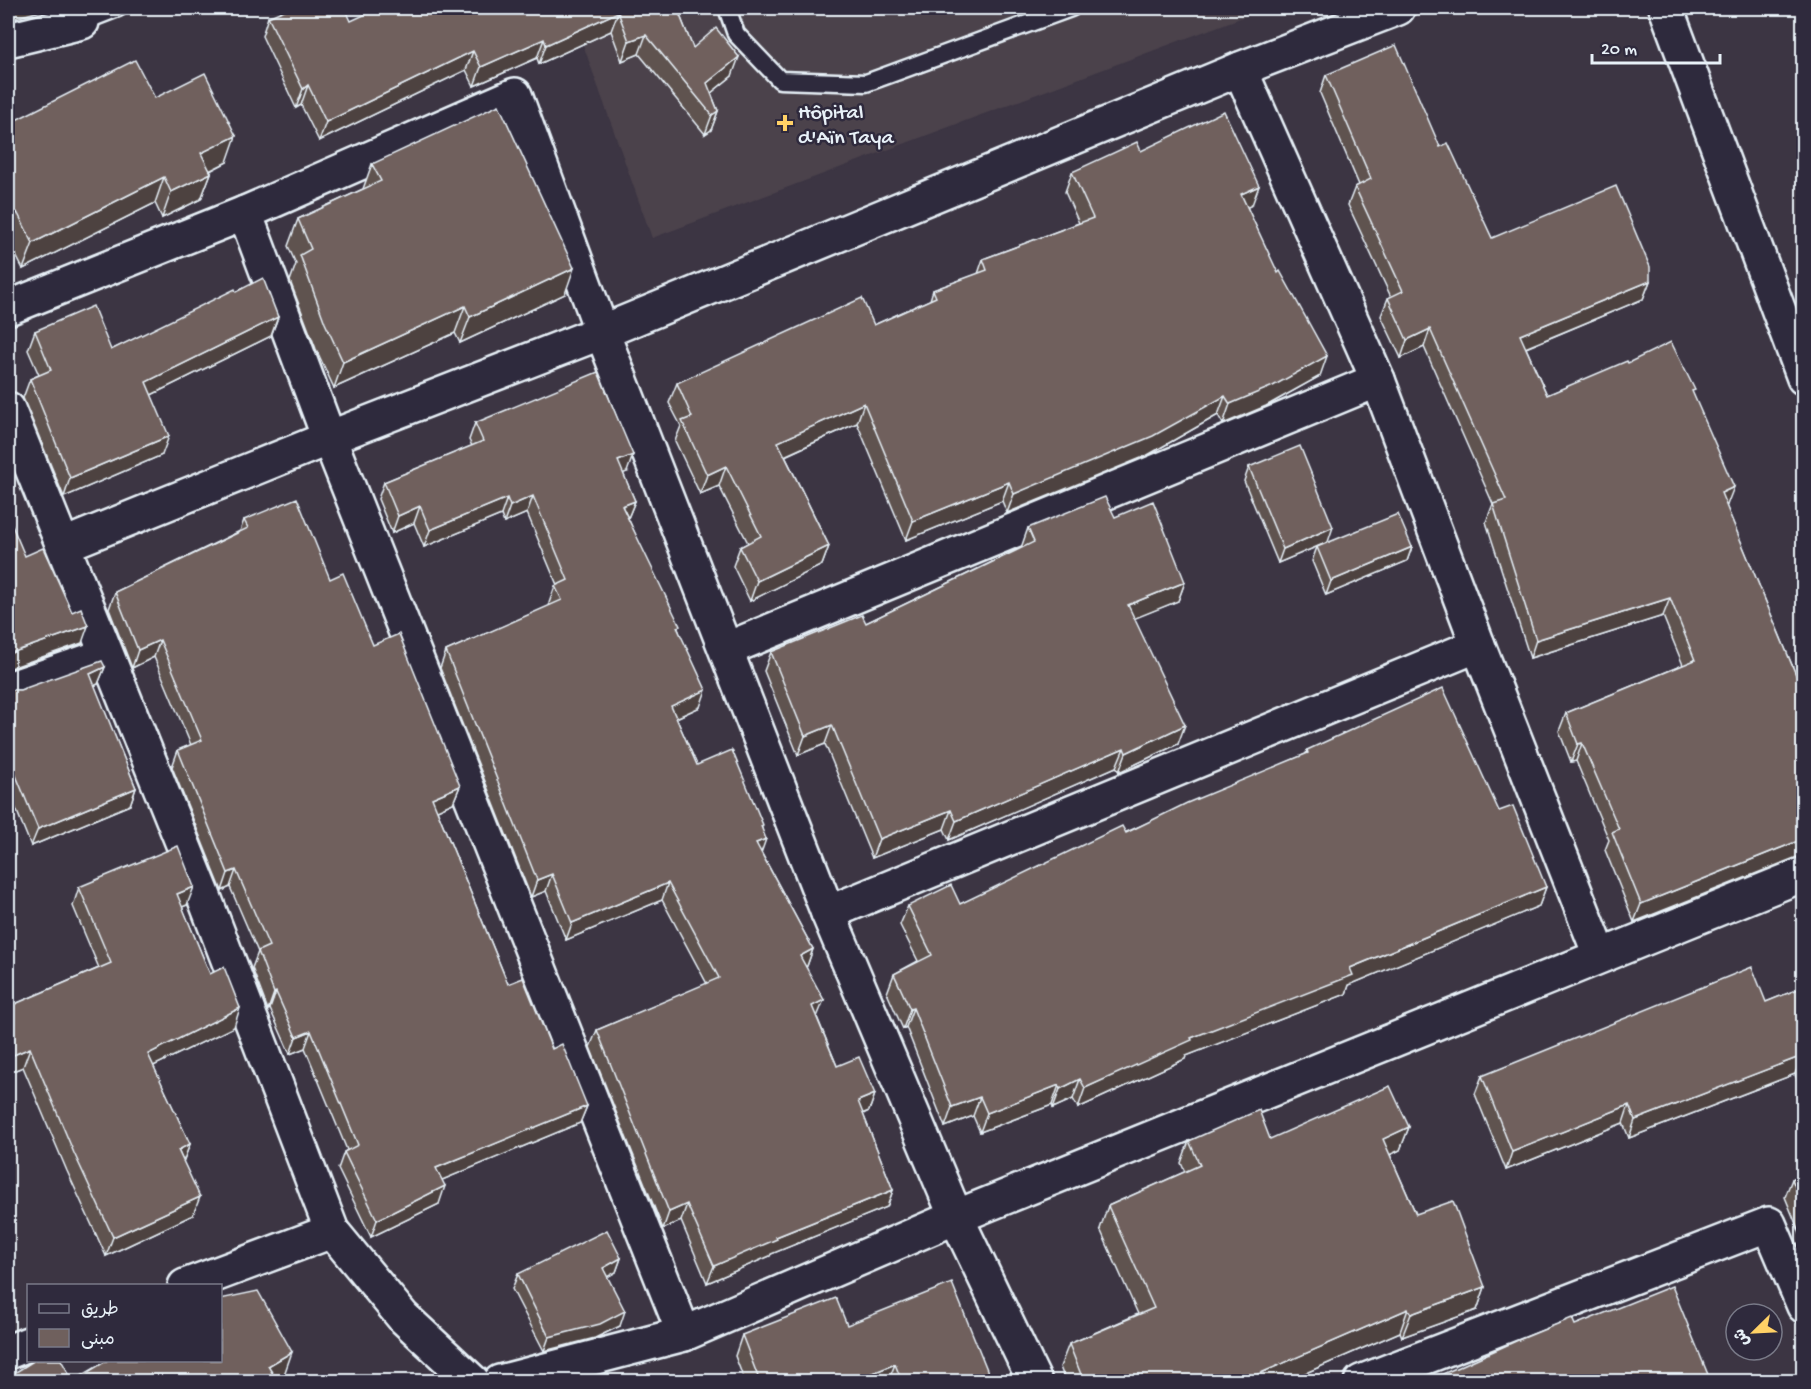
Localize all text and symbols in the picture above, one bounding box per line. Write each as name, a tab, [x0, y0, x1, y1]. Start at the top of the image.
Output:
scale bar	[1592, 27, 1720, 65]
text: 20 m	[1601, 40, 1637, 61]
place label: Hôpital d'Aïn Taya	[798, 101, 894, 152]
marker: Hôpital d'Aïn Taya	[776, 114, 794, 132]
legend	[27, 1284, 222, 1362]
text: طريق	[81, 1300, 119, 1321]
north arrow	[1724, 1302, 1784, 1362]
text: ش	[1731, 1325, 1756, 1349]
text: مبنى	[81, 1330, 115, 1351]

